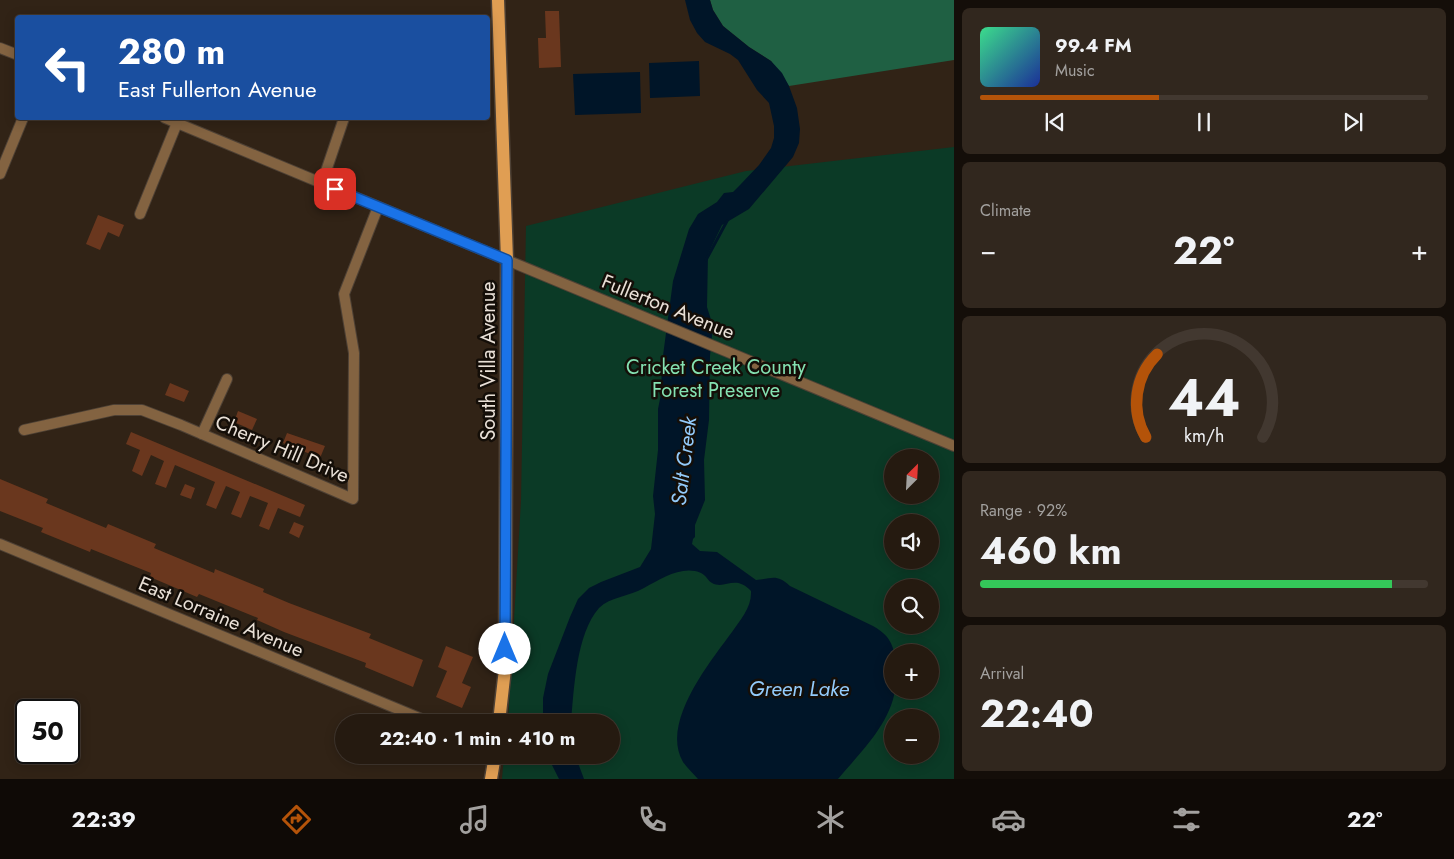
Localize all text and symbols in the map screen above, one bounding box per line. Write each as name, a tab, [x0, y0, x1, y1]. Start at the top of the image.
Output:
text: 280 m	[118, 27, 225, 77]
text: 99.4 FM	[1055, 32, 1132, 59]
icon: left	[35, 35, 100, 100]
text: Music	[1055, 59, 1095, 82]
text: East Fullerton Avenue	[118, 73, 317, 105]
icon: previous	[1041, 108, 1069, 136]
icon: pause	[1190, 108, 1218, 136]
icon: next	[1339, 108, 1367, 136]
pin	[314, 168, 356, 210]
icon: arrive	[321, 175, 349, 203]
text: Climate	[980, 199, 1031, 222]
text: 22°	[1173, 223, 1234, 278]
text: −	[980, 230, 997, 271]
text: +	[1411, 230, 1428, 271]
street label: Fullerton Avenue	[597, 267, 739, 347]
street label: South Villa Avenue	[474, 281, 503, 441]
park label: Cricket Creek County Forest Preserve	[626, 353, 806, 405]
text: 44	[1168, 360, 1240, 436]
street label: Cherry Hill Drive	[211, 408, 353, 490]
water label: Salt Creek	[664, 414, 704, 507]
text: km/h	[1184, 423, 1224, 449]
north arrow	[884, 449, 939, 504]
map controls	[884, 449, 939, 764]
text: Range · 92%	[980, 499, 1067, 522]
button: sound	[884, 514, 939, 569]
text: 460 km	[980, 523, 1122, 578]
street label: East Lorraine Avenue	[134, 569, 308, 665]
button: search	[884, 579, 939, 634]
position arrow	[478, 622, 530, 674]
button: +	[884, 644, 939, 699]
text: Arrival	[980, 662, 1024, 685]
water label: Green Lake	[749, 674, 850, 704]
text: 22:40	[980, 686, 1094, 741]
speed limit sign: 50	[15, 699, 80, 764]
button: −	[884, 709, 939, 764]
text: 22:40 · 1 min · 410 m	[380, 725, 575, 752]
icon: directions	[279, 802, 314, 837]
icon: music	[457, 802, 492, 837]
icon: phone	[635, 802, 670, 837]
icon: climate	[813, 802, 848, 837]
icon: car	[991, 802, 1026, 837]
icon: filters	[1169, 802, 1204, 837]
text: 22:39	[72, 803, 136, 835]
text: 22°	[1347, 803, 1382, 835]

